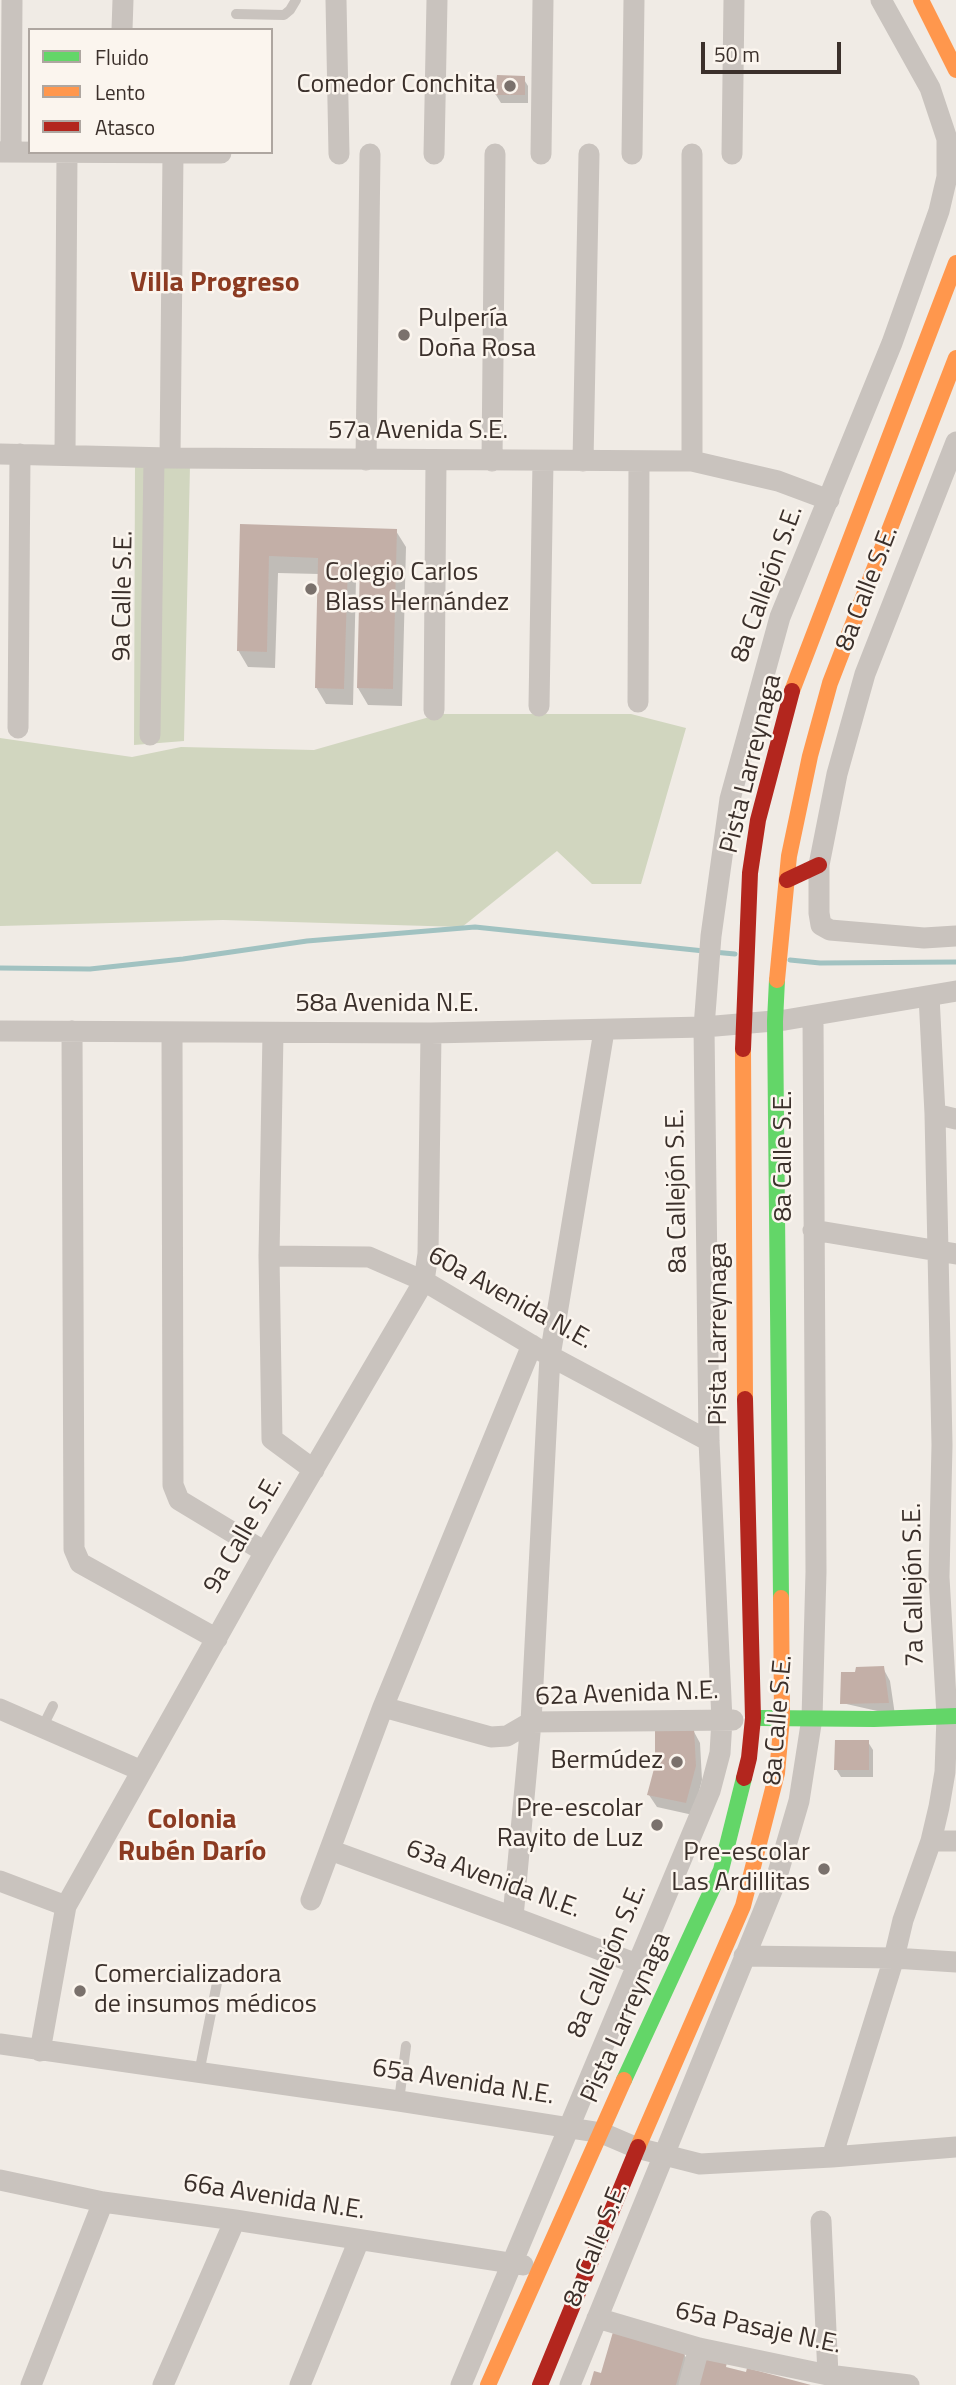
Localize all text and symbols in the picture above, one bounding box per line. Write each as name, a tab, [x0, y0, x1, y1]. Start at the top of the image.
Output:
legend	[28, 28, 273, 154]
scale bar	[704, 28, 844, 72]
text: 50 m	[714, 38, 760, 70]
text: Fluido	[95, 41, 149, 73]
place label: Comedor Conchita	[297, 70, 496, 102]
text: Lento	[95, 76, 145, 108]
marker: Comedor Conchita	[502, 78, 518, 94]
text: Atasco	[95, 111, 155, 143]
district label: Villa Progreso	[130, 267, 300, 301]
place label: Pulpería Doña Rosa	[418, 304, 536, 366]
marker: Pulpería Doña Rosa	[396, 327, 412, 343]
street label: 57a Avenida S.E.	[328, 416, 508, 448]
street label: 8a Callejón S.E.	[725, 501, 811, 667]
street label: 8a Calle S.E.	[830, 522, 906, 656]
street label: 9a Calle S.E.	[107, 530, 141, 662]
place label: Colegio Carlos Blass Hernández	[325, 558, 509, 620]
marker: Colegio Carlos Blass Hernández	[303, 581, 319, 597]
street label: Pista Larreynaga	[715, 671, 789, 857]
street label: 58a Avenida N.E.	[295, 989, 479, 1021]
street label: 8a Calle S.E.	[769, 1090, 801, 1222]
street label: 8a Callejón S.E.	[661, 1109, 695, 1273]
street label: 60a Avenida N.E.	[422, 1241, 598, 1357]
street label: Pista Larreynaga	[704, 1242, 736, 1426]
street label: 9a Calle S.E.	[198, 1470, 290, 1600]
street label: 7a Callejón S.E.	[898, 1503, 932, 1667]
street label: 8a Calle S.E.	[758, 1653, 800, 1787]
street label: 62a Avenida N.E.	[535, 1676, 719, 1714]
place label: Bermúdez	[551, 1746, 663, 1778]
marker: Bermúdez	[669, 1754, 685, 1770]
place label: Pre-escolar Rayito de Luz	[497, 1794, 643, 1856]
district label: Colonia Rubén Darío	[118, 1804, 266, 1870]
marker: Pre-escolar Rayito de Luz	[649, 1817, 665, 1833]
street label: 63a Avenida N.E.	[401, 1834, 585, 1926]
place label: Pre-escolar Las Ardillitas	[671, 1838, 810, 1899]
marker: Pre-escolar Las Ardillitas	[816, 1861, 832, 1877]
street label: 8a Callejón S.E.	[562, 1879, 654, 2043]
street label: Pista Larreynaga	[576, 1928, 678, 2108]
place label: Comercializadora de insumos médicos	[94, 1960, 317, 2022]
marker: Comercializadora de insumos médicos	[72, 1983, 88, 1999]
street label: 65a Avenida N.E.	[370, 2053, 556, 2113]
street label: 66a Avenida N.E.	[181, 2168, 367, 2228]
street label: 8a Calle S.E.	[558, 2178, 636, 2312]
street label: 65a Pasaje N.E.	[672, 2296, 844, 2362]

